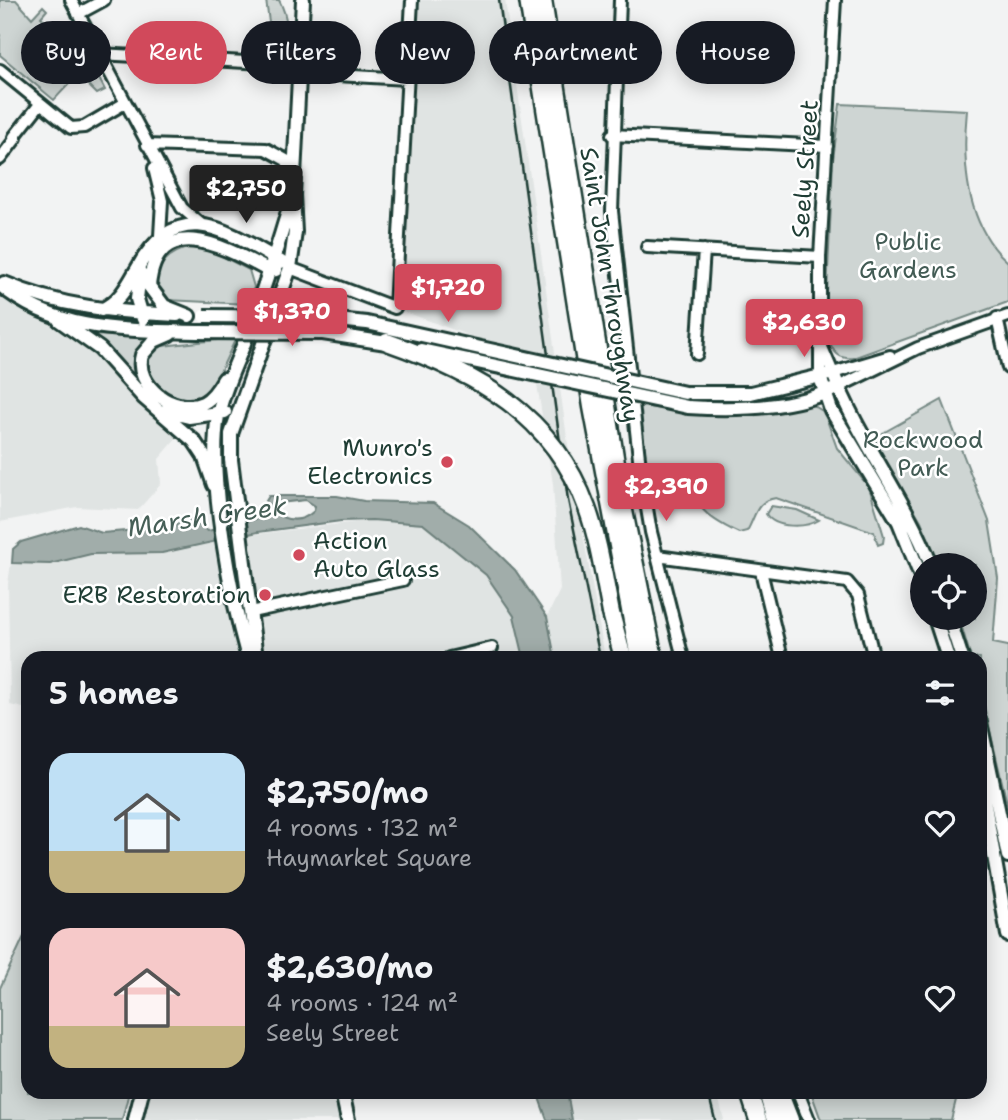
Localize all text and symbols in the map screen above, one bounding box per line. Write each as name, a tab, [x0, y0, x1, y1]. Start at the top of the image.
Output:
chip: Buy	[21, 21, 111, 84]
chip: Rent	[125, 21, 227, 84]
chip: Filters	[241, 21, 361, 84]
chip: New	[375, 21, 475, 84]
chip: Apartment	[489, 21, 662, 84]
chip: House	[676, 21, 795, 84]
street label: Seely Street	[784, 99, 826, 239]
street label: Saint John Throughway	[572, 145, 648, 425]
pin: $2,750	[189, 166, 303, 225]
text: $2,750	[205, 173, 287, 203]
park label: Public Gardens	[859, 226, 957, 286]
pin: $1,720	[391, 264, 505, 324]
text: $1,720	[411, 272, 485, 302]
pin: $1,370	[235, 288, 349, 348]
text: $1,370	[253, 296, 331, 326]
pin: $2,630	[747, 300, 861, 359]
text: $2,630	[762, 307, 846, 337]
park label: Rockwood Park	[863, 424, 983, 484]
place label: Munro's Electronics	[307, 432, 433, 492]
marker: Munro's Electronics	[439, 454, 455, 470]
pin: $2,390	[609, 463, 723, 523]
text: $2,390	[624, 471, 708, 501]
water label: Marsh Creek	[125, 487, 289, 545]
place label: Action Auto Glass	[313, 525, 440, 585]
marker: Action Auto Glass	[291, 547, 307, 563]
map controls	[910, 553, 987, 630]
button: locate	[910, 553, 987, 630]
place label: ERB Restoration	[62, 579, 251, 611]
marker: ERB Restoration	[257, 587, 273, 603]
text: 5 homes	[49, 673, 179, 714]
icon: filters	[921, 674, 959, 712]
text: $2,750/mo	[266, 772, 429, 813]
icon: home	[105, 781, 189, 865]
icon: heart	[921, 804, 959, 842]
text: 4 rooms · 132 m²	[266, 813, 458, 843]
text: Haymarket Square	[266, 843, 472, 873]
text: $2,630/mo	[266, 947, 433, 988]
icon: home	[105, 956, 189, 1040]
icon: heart	[921, 979, 959, 1017]
text: 4 rooms · 124 m²	[266, 988, 458, 1018]
text: Seely Street	[266, 1018, 399, 1048]

